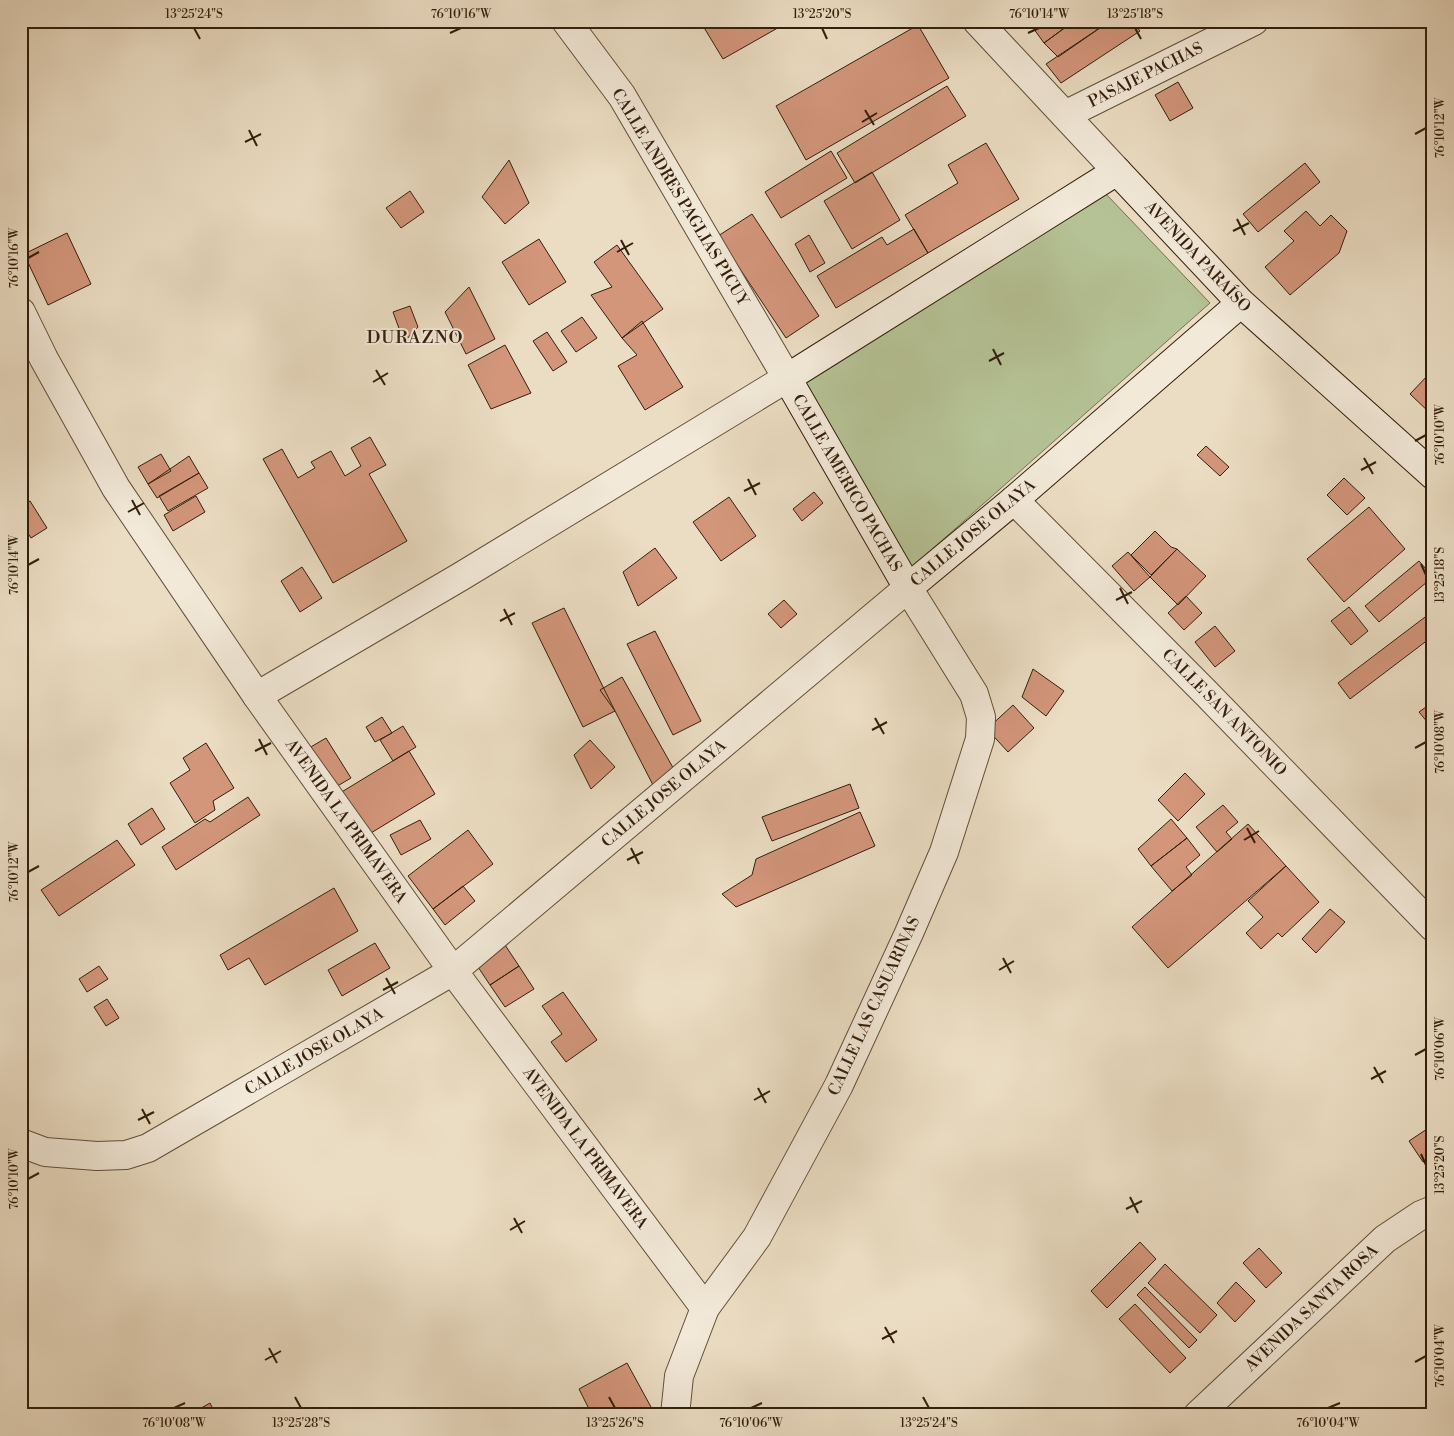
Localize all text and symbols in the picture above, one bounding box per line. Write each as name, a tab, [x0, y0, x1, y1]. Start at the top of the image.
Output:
text: 13°25'24"S	[165, 7, 223, 22]
text: 76°10'16"W	[431, 7, 492, 22]
text: 13°25'20"S	[793, 7, 851, 22]
text: 76°10'14"W	[1009, 7, 1070, 22]
text: 13°25'18"S	[1107, 7, 1163, 22]
street label: PASAJE PACHAS	[1085, 38, 1206, 112]
street label: CALLE ANDRES PAGLIAS PICUY	[607, 85, 754, 310]
text: 76°10'12"W	[1433, 97, 1448, 158]
street label: AVENIDA PARAÍSO	[1140, 196, 1255, 317]
text: 76°10'16"W	[7, 227, 22, 288]
district label: DURAZNO	[366, 326, 464, 349]
street label: CALLE AMERICO PACHAS	[788, 391, 906, 575]
text: 76°10'10"W	[1433, 403, 1448, 466]
street label: CALLE JOSE OLAYA	[906, 474, 1040, 591]
text: 76°10'14"W	[7, 534, 22, 595]
text: 13°25'18"S	[1433, 547, 1448, 603]
street label: CALLE SAN ANTONIO	[1158, 645, 1291, 780]
text: 76°10'08"W	[1433, 709, 1448, 774]
street label: AVENIDA LA PRIMAVERA	[280, 734, 412, 908]
street label: CALLE JOSE OLAYA	[597, 735, 731, 852]
text: 76°10'12"W	[7, 841, 22, 902]
street label: CALLE LAS CASUARINAS	[824, 913, 924, 1099]
street label: CALLE JOSE OLAYA	[241, 1003, 388, 1100]
text: 76°10'06"W	[1433, 1016, 1448, 1081]
street label: AVENIDA LA PRIMAVERA	[518, 1062, 653, 1234]
text: 13°25'20"S	[1433, 1136, 1448, 1194]
text: 76°10'10"W	[7, 1147, 22, 1210]
street label: AVENIDA SANTA ROSA	[1240, 1240, 1383, 1376]
text: 76°10'04"W	[1433, 1323, 1448, 1388]
text: 76°10'08"W	[142, 1416, 207, 1431]
text: 13°25'28"S	[272, 1416, 330, 1431]
text: 13°25'26"S	[586, 1416, 644, 1431]
text: 76°10'06"W	[719, 1416, 784, 1431]
text: 13°25'24"S	[900, 1416, 958, 1431]
text: 76°10'04"W	[1296, 1416, 1361, 1431]

